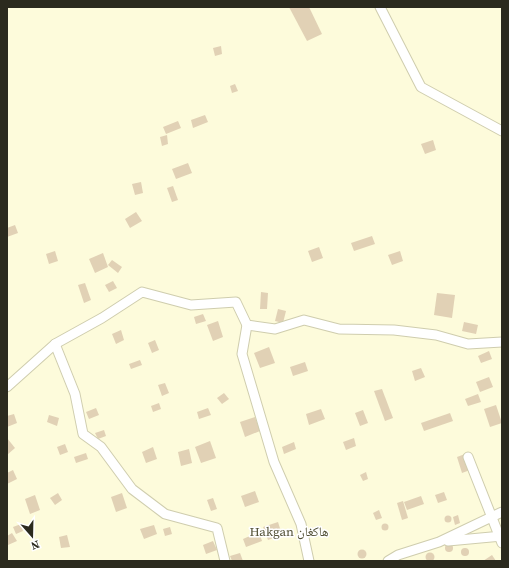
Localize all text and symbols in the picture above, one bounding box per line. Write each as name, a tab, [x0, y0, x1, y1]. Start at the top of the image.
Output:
north arrow	[12, 516, 52, 556]
district label: Hakgan هاكغان	[249, 523, 329, 540]
text: N	[29, 537, 42, 553]

